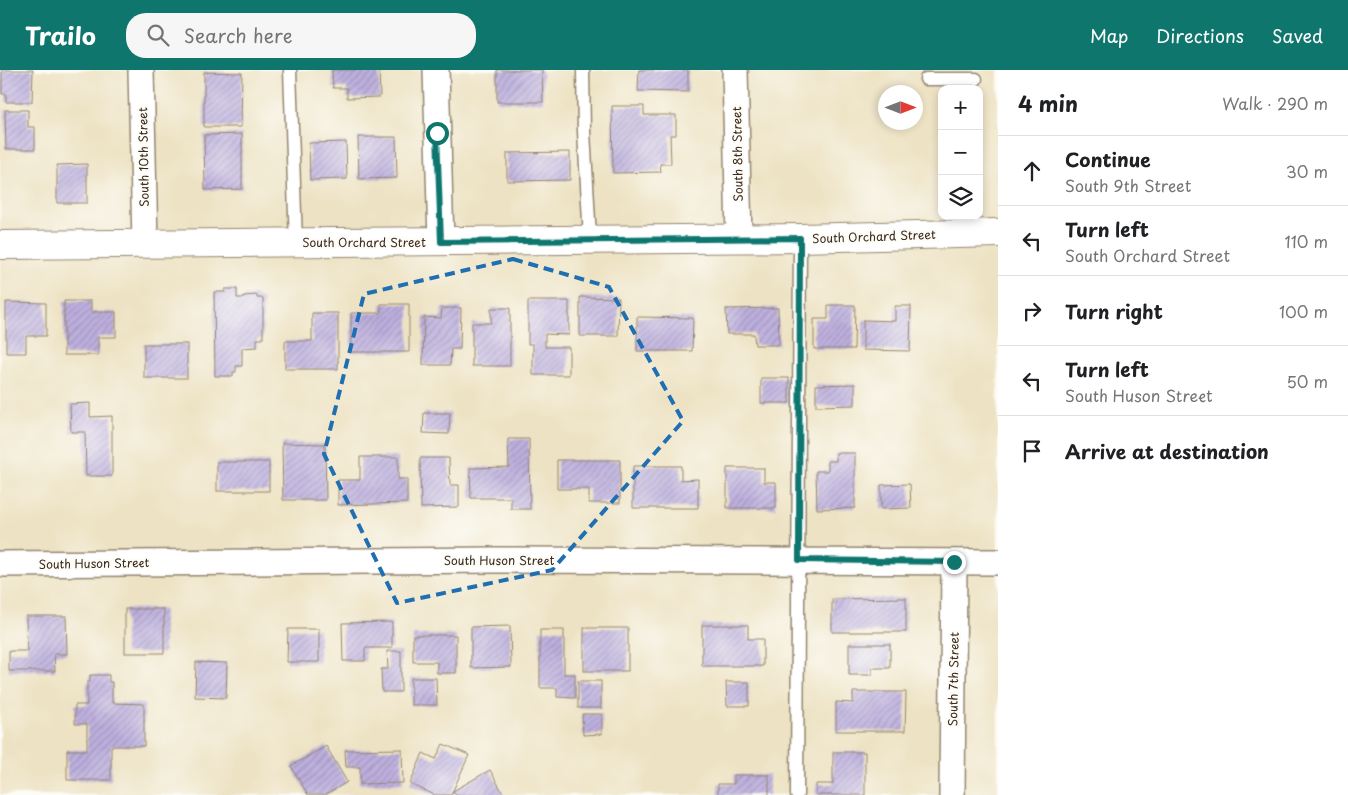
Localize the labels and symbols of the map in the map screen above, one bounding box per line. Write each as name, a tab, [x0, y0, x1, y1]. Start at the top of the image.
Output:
north arrow	[878, 85, 923, 130]
street label: South 8th Street	[727, 106, 747, 202]
street label: South 10th Street	[133, 107, 153, 207]
route start	[426, 122, 449, 145]
street label: South Orchard Street	[812, 225, 936, 247]
street label: South Orchard Street	[302, 233, 426, 251]
street label: South Huson Street	[444, 551, 554, 569]
route end	[943, 551, 966, 574]
street label: South Huson Street	[38, 553, 150, 573]
street label: South 7th Street	[943, 632, 963, 726]

